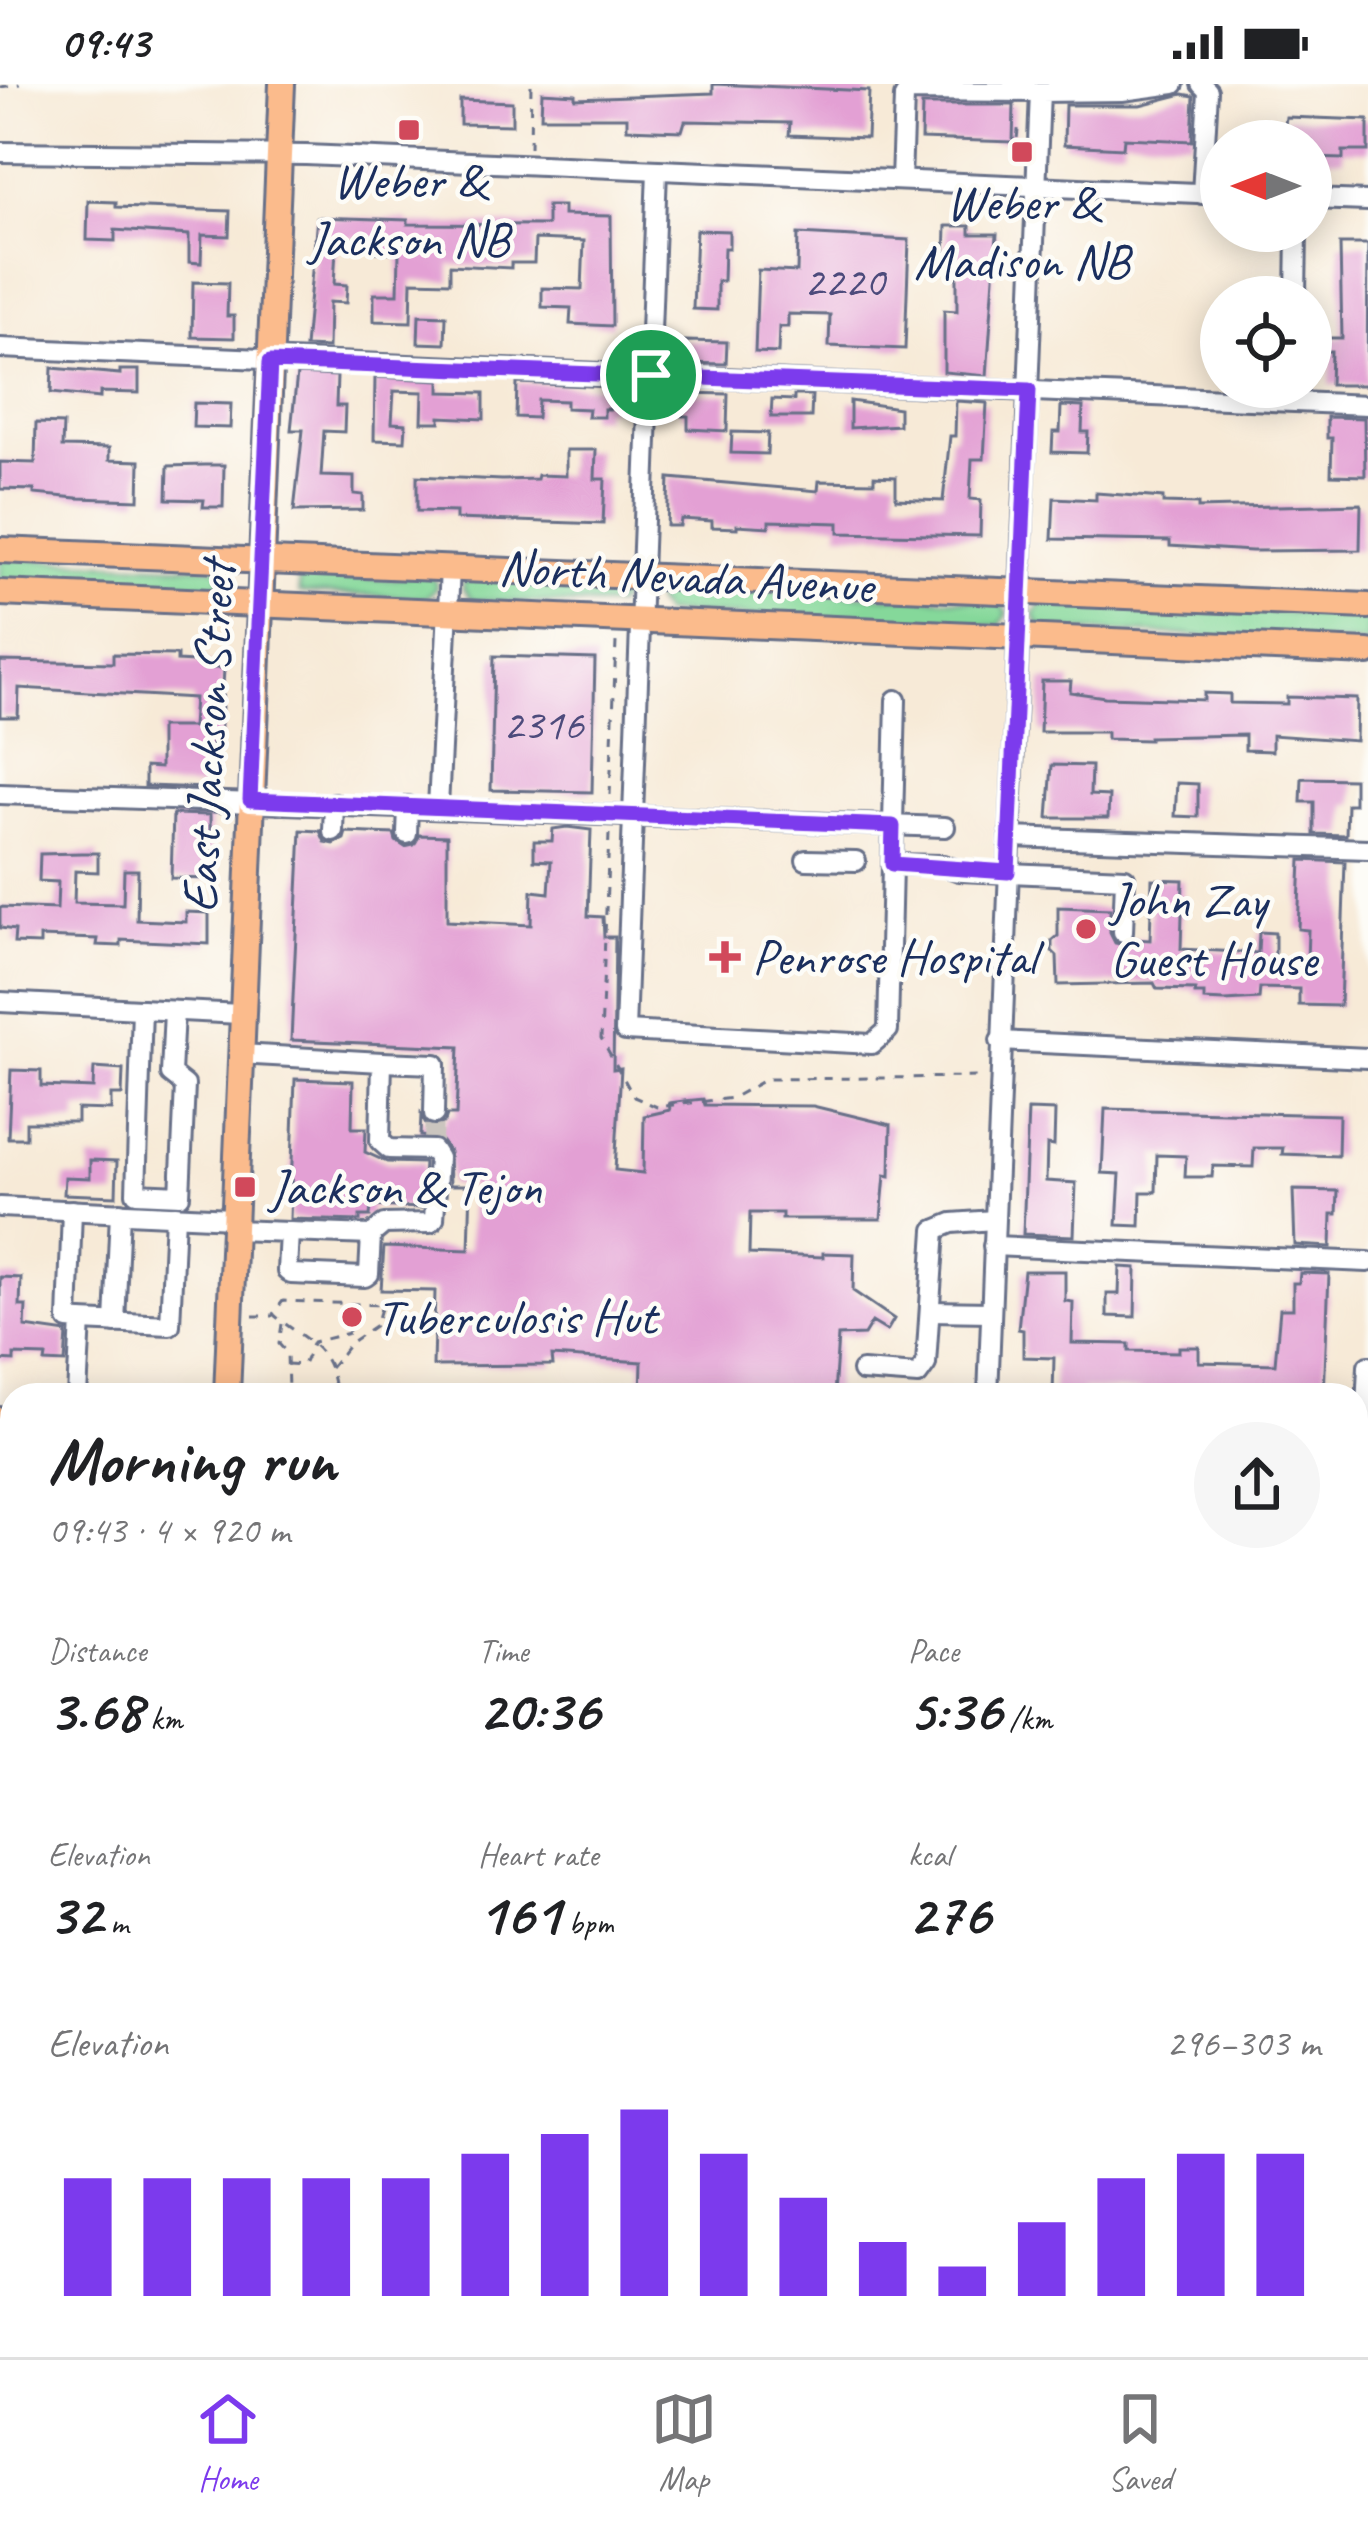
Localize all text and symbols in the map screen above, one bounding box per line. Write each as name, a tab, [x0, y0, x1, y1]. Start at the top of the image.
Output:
text: 09:43	[60, 14, 149, 71]
marker: Weber & Jackson NB	[396, 117, 422, 143]
north arrow	[1200, 120, 1332, 252]
map controls	[1200, 120, 1332, 408]
marker: Weber & Madison NB	[1009, 139, 1035, 165]
place label: Weber & Jackson NB	[305, 148, 514, 271]
place label: Weber & Madison NB	[914, 170, 1134, 293]
house number: 2220	[803, 253, 887, 310]
button: locate	[1200, 276, 1332, 408]
pin	[600, 324, 702, 426]
icon: arrive	[618, 342, 684, 408]
street label: North Nevada Avenue	[497, 534, 878, 618]
street label: East Jackson Street	[167, 554, 249, 914]
house number: 2316	[502, 696, 585, 753]
place label: John Zay Guest House	[1107, 868, 1320, 991]
marker: John Zay Guest House	[1073, 916, 1099, 942]
place label: Penrose Hospital	[752, 925, 1045, 989]
marker: Penrose Hospital	[709, 941, 741, 973]
place label: Jackson & Tejon	[266, 1155, 543, 1219]
marker: Jackson & Tejon	[232, 1174, 258, 1200]
place label: Tuberculosis Hut	[376, 1285, 661, 1349]
marker: Tuberculosis Hut	[339, 1304, 365, 1330]
text: Morning run	[48, 1419, 336, 1502]
button: share	[1194, 1422, 1320, 1548]
text: 09:43 · 4 × 920 m	[48, 1506, 290, 1555]
text: Distance	[48, 1630, 146, 1672]
text: Time	[478, 1630, 529, 1672]
text: Pace	[908, 1630, 959, 1672]
text: 3.68	[48, 1672, 142, 1748]
text: 20:36	[478, 1672, 599, 1748]
text: 5:36	[908, 1672, 1001, 1748]
text: km	[142, 1698, 182, 1740]
text: /km	[1001, 1698, 1052, 1740]
text: Elevation	[48, 1834, 150, 1876]
text: Heart rate	[478, 1834, 598, 1876]
text: kcal	[908, 1834, 952, 1876]
text: 32	[48, 1876, 102, 1952]
text: 161	[478, 1876, 560, 1952]
text: 276	[908, 1876, 990, 1952]
text: m	[102, 1902, 128, 1944]
text: bpm	[560, 1902, 614, 1944]
text: Elevation	[48, 2019, 168, 2068]
text: 296–303 m	[1166, 2019, 1320, 2068]
tab: Home	[195, 2386, 261, 2500]
tab: Map	[651, 2386, 717, 2500]
tab: Saved	[1107, 2386, 1173, 2500]

